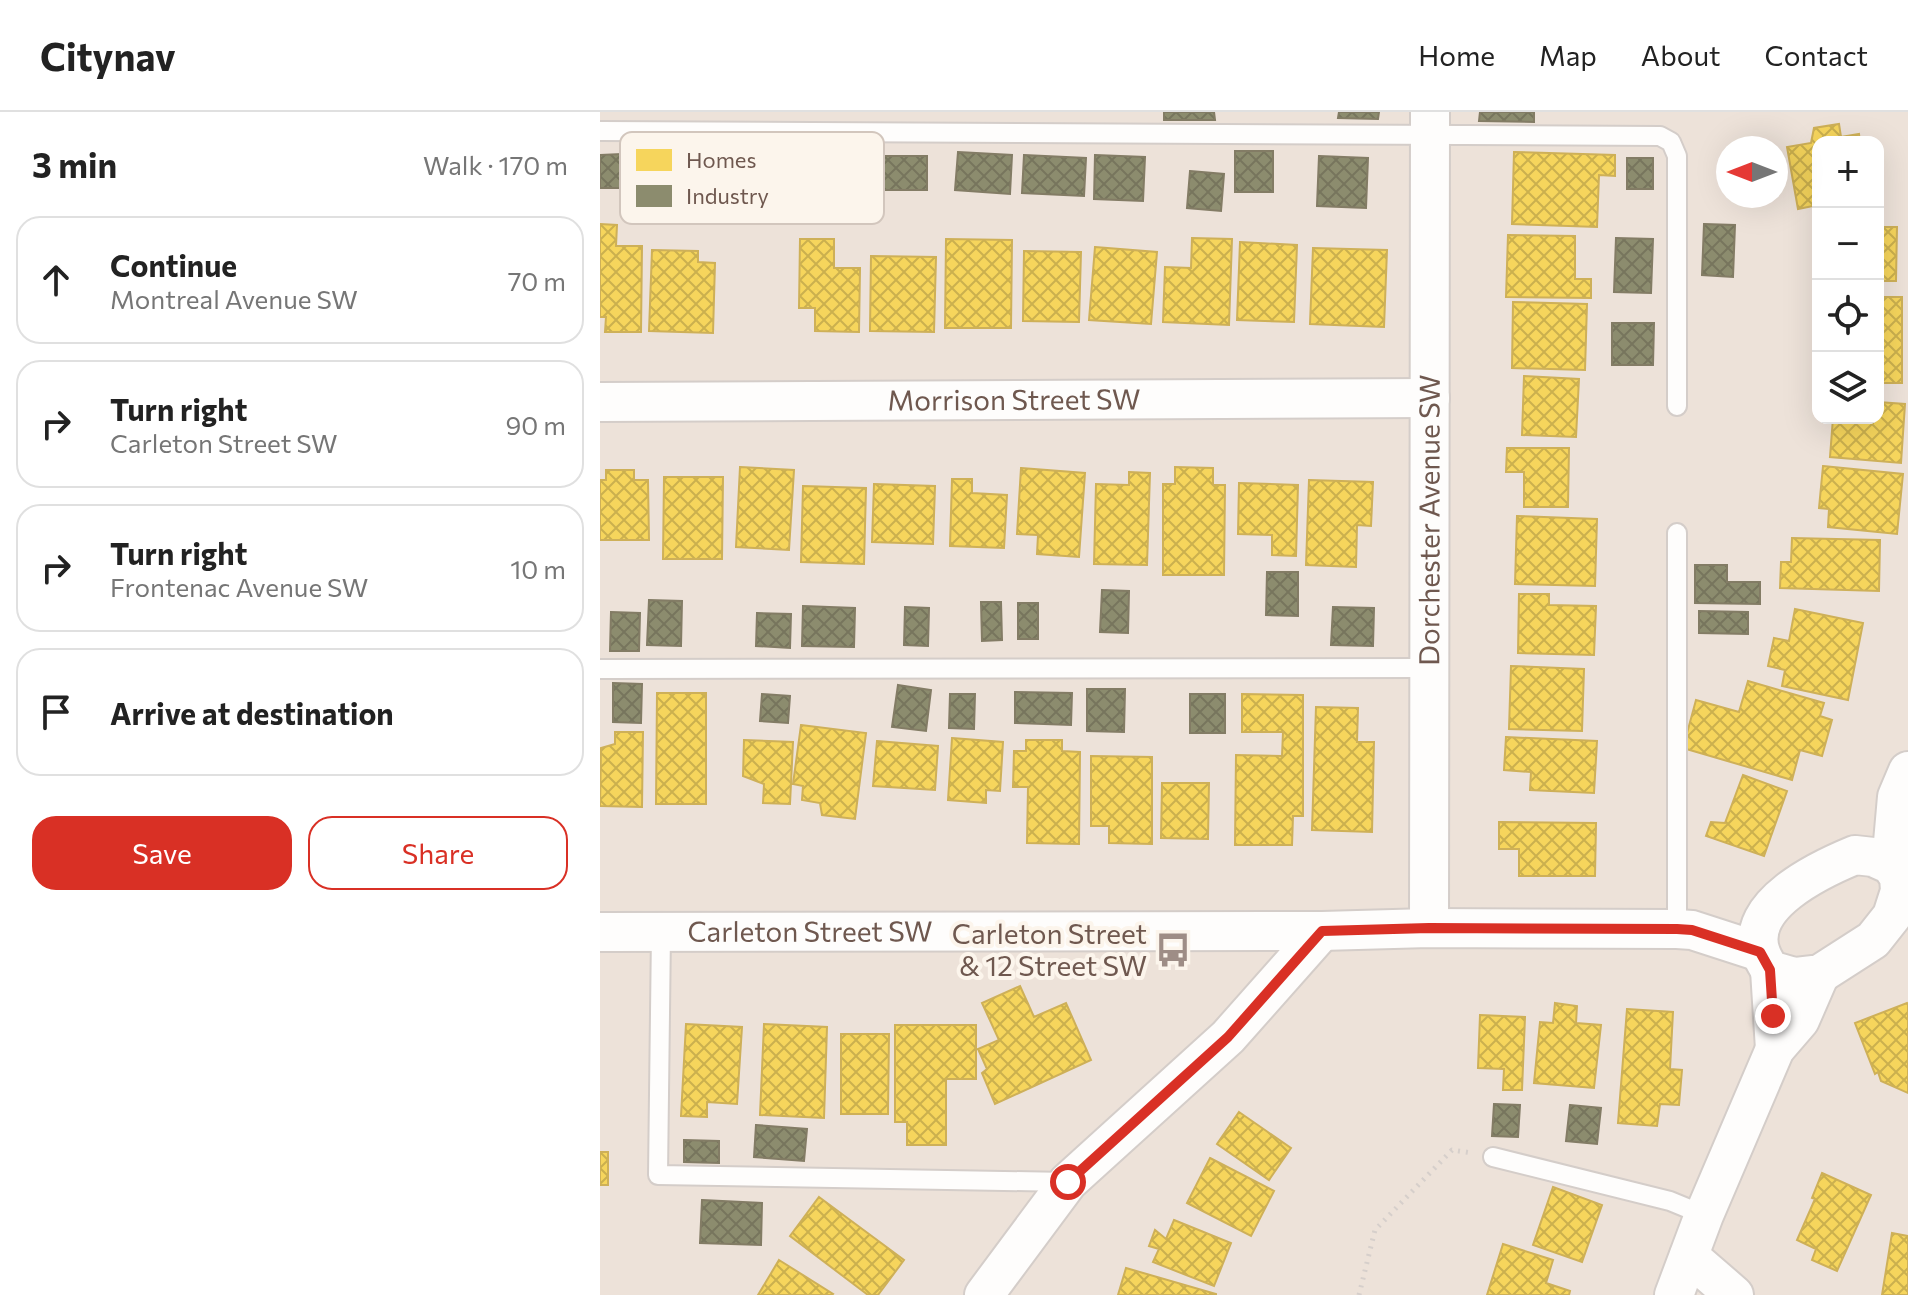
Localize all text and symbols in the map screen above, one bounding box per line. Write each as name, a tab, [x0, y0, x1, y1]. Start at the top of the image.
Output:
text: Citynav	[40, 32, 176, 79]
text: Home	[1418, 38, 1495, 72]
text: Map	[1539, 38, 1597, 72]
text: About	[1641, 38, 1721, 72]
text: Contact	[1765, 38, 1868, 72]
legend	[620, 132, 884, 224]
north arrow	[1716, 136, 1788, 208]
map controls	[1812, 136, 1884, 424]
button: +	[1812, 136, 1884, 208]
text: 3 min	[32, 143, 117, 185]
text: Homes	[686, 146, 756, 173]
text: Walk · 170 m	[423, 149, 568, 180]
text: Industry	[686, 182, 769, 209]
button: −	[1812, 208, 1884, 280]
text: Continue	[110, 246, 237, 283]
icon: ahead	[34, 258, 78, 302]
text: 70 m	[508, 265, 566, 296]
button: locate	[1812, 280, 1884, 352]
text: Montreal Avenue SW	[110, 283, 358, 314]
button: layers	[1812, 352, 1884, 424]
street label: Dorchester Avenue SW	[1411, 374, 1446, 666]
street label: Morrison Street SW	[887, 381, 1141, 417]
text: Turn right	[110, 390, 247, 427]
icon: right	[34, 402, 78, 446]
text: 90 m	[506, 409, 566, 440]
text: Carleton Street SW	[110, 427, 338, 458]
text: Turn right	[110, 534, 247, 571]
icon: right	[34, 546, 78, 590]
text: 10 m	[510, 553, 566, 584]
text: Frontenac Avenue SW	[110, 571, 368, 602]
icon: arrive	[34, 690, 78, 734]
text: Arrive at destination	[110, 694, 394, 731]
button: Save	[32, 816, 292, 890]
button: Share	[308, 816, 568, 890]
street label: Carleton Street SW	[687, 914, 933, 948]
place label: Carleton Street & 12 Street SW	[952, 916, 1147, 982]
bus stop icon: Carleton Street & 12 Street SW	[1154, 931, 1192, 969]
route end	[1755, 998, 1791, 1034]
route start	[1050, 1164, 1086, 1200]

